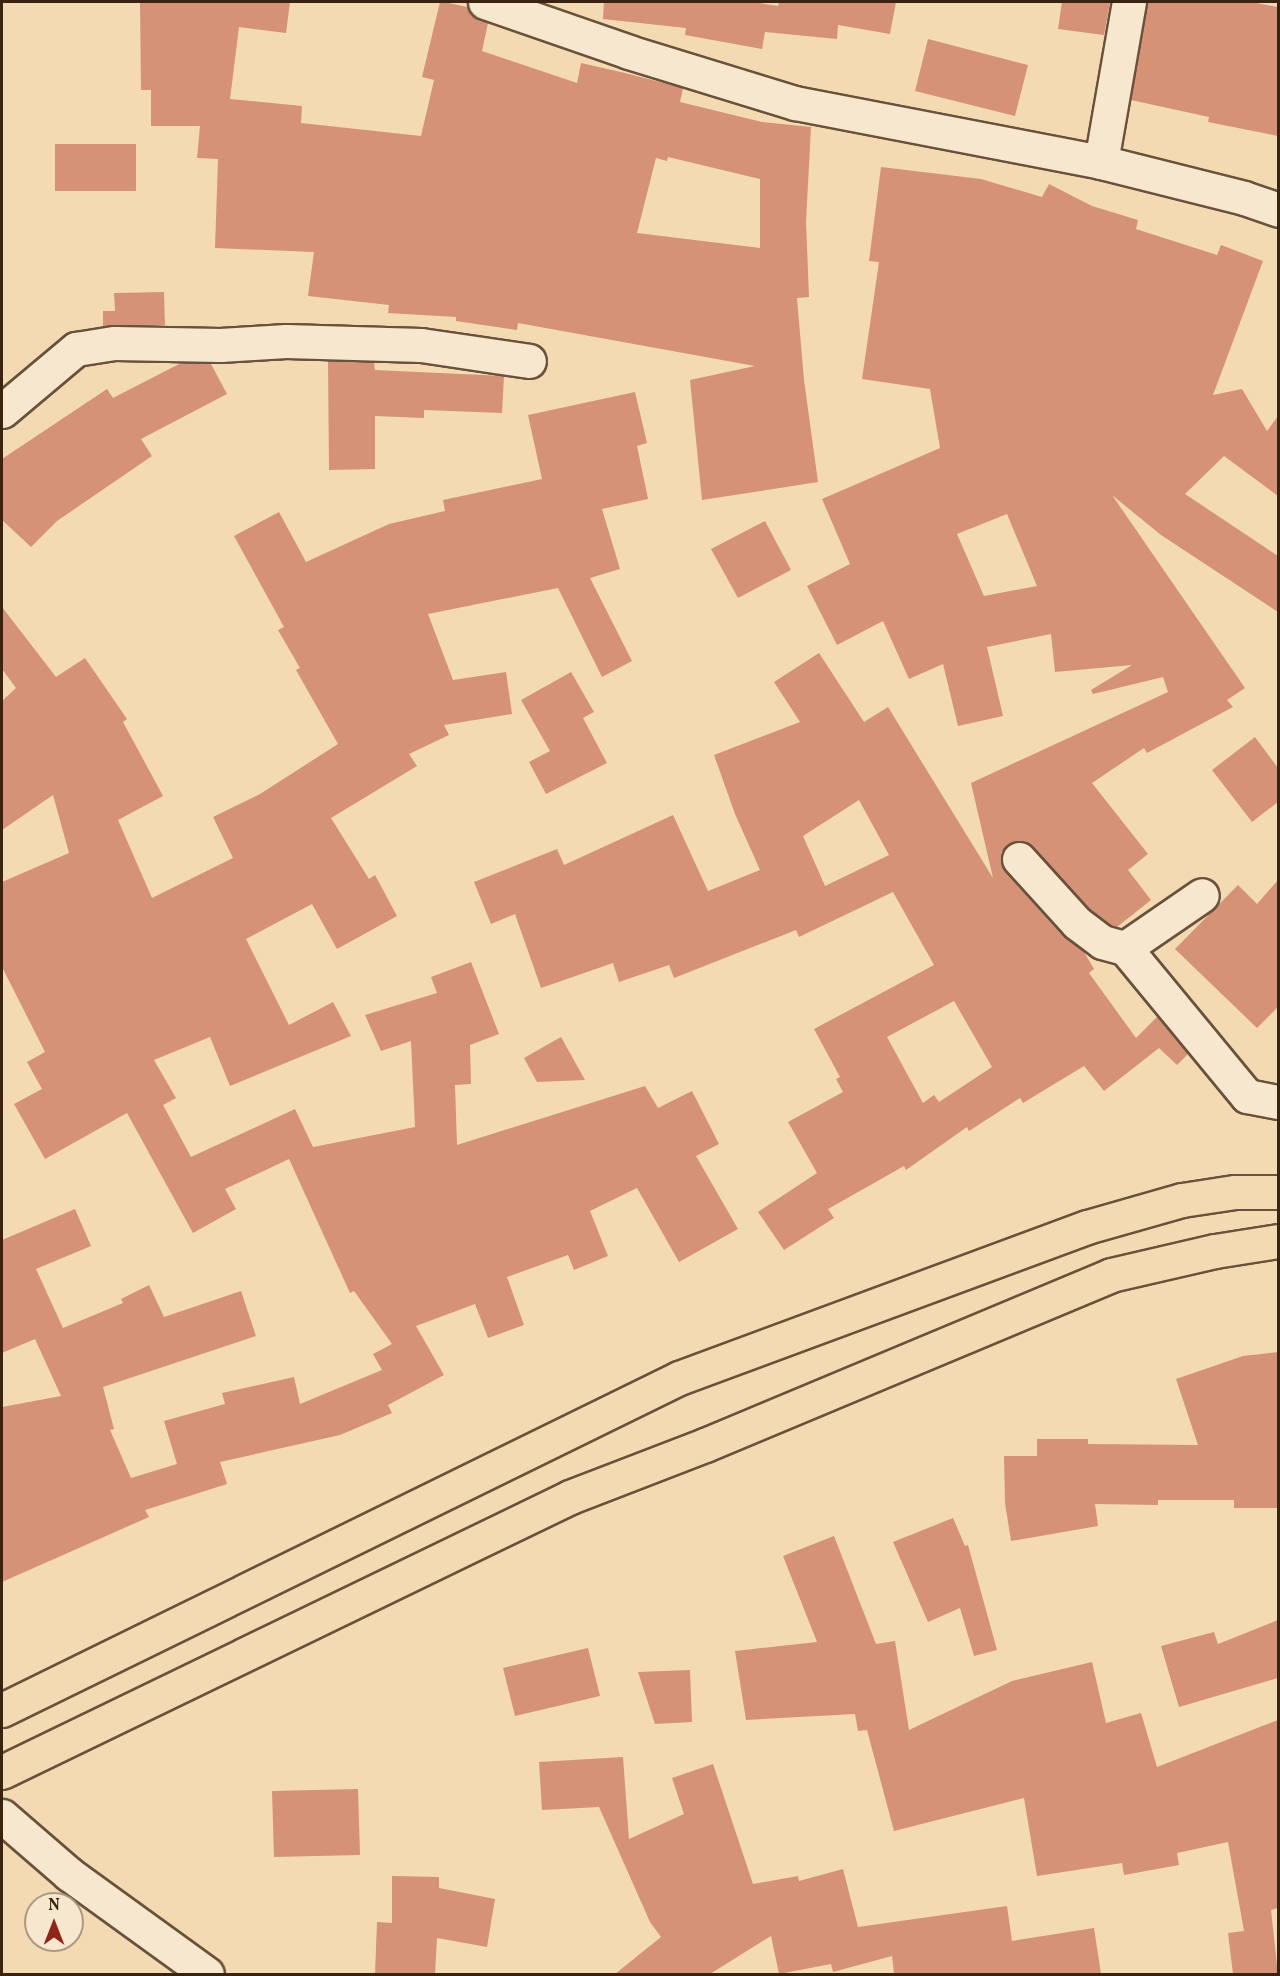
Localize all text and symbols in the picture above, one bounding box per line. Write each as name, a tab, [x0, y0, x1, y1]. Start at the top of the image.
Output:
north arrow	[24, 1892, 84, 1952]
text: N	[48, 1895, 60, 1917]

